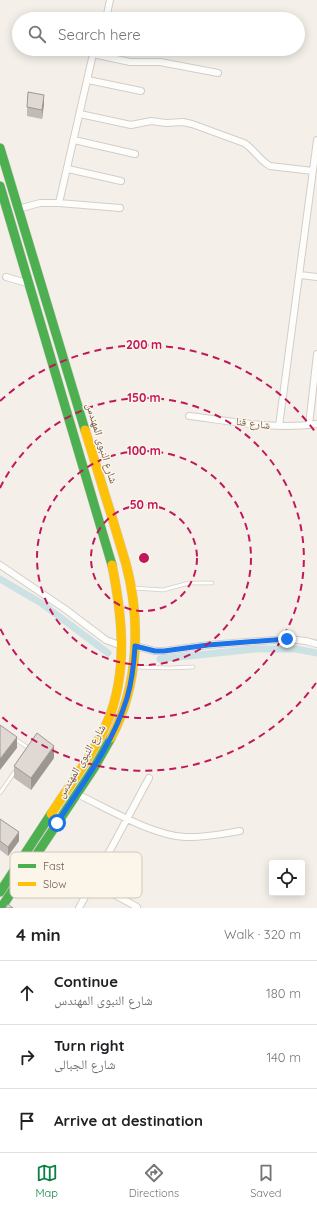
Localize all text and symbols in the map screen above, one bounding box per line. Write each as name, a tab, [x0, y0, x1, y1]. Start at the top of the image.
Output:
search box	[12, 12, 305, 56]
icon: search	[26, 23, 48, 45]
text: Search here	[58, 25, 141, 44]
text: 200 m	[126, 337, 162, 352]
text: 150 m	[127, 390, 161, 405]
street label: شارع النبوى المهندس	[83, 401, 121, 485]
street label: شارع قنا	[235, 414, 271, 432]
text: 100 m	[127, 443, 161, 458]
text: 50 m	[130, 497, 158, 512]
centre of rings	[137, 551, 151, 565]
route end	[278, 630, 296, 648]
street label: شارع النبوى المهندس	[53, 722, 109, 800]
route start	[48, 814, 66, 832]
legend	[10, 852, 142, 898]
text: Fast	[43, 859, 65, 873]
map controls	[269, 860, 305, 896]
button: locate	[269, 860, 305, 896]
text: Slow	[43, 877, 67, 891]
text: 4 min	[16, 924, 61, 945]
text: Walk · 320 m	[224, 926, 301, 942]
text: Continue	[54, 972, 118, 991]
icon: ahead	[16, 982, 38, 1004]
text: 180 m	[266, 985, 301, 1001]
text: شارع النبوى المهندس	[54, 992, 153, 1008]
text: Turn right	[54, 1036, 125, 1055]
icon: right	[16, 1046, 38, 1068]
text: 140 m	[266, 1049, 301, 1065]
text: شارع الجبالى	[54, 1056, 116, 1072]
icon: arrive	[16, 1110, 38, 1132]
text: Arrive at destination	[54, 1111, 203, 1130]
tab: Map	[35, 1162, 58, 1200]
tab: Directions	[129, 1162, 179, 1200]
tab: Saved	[250, 1162, 282, 1200]

